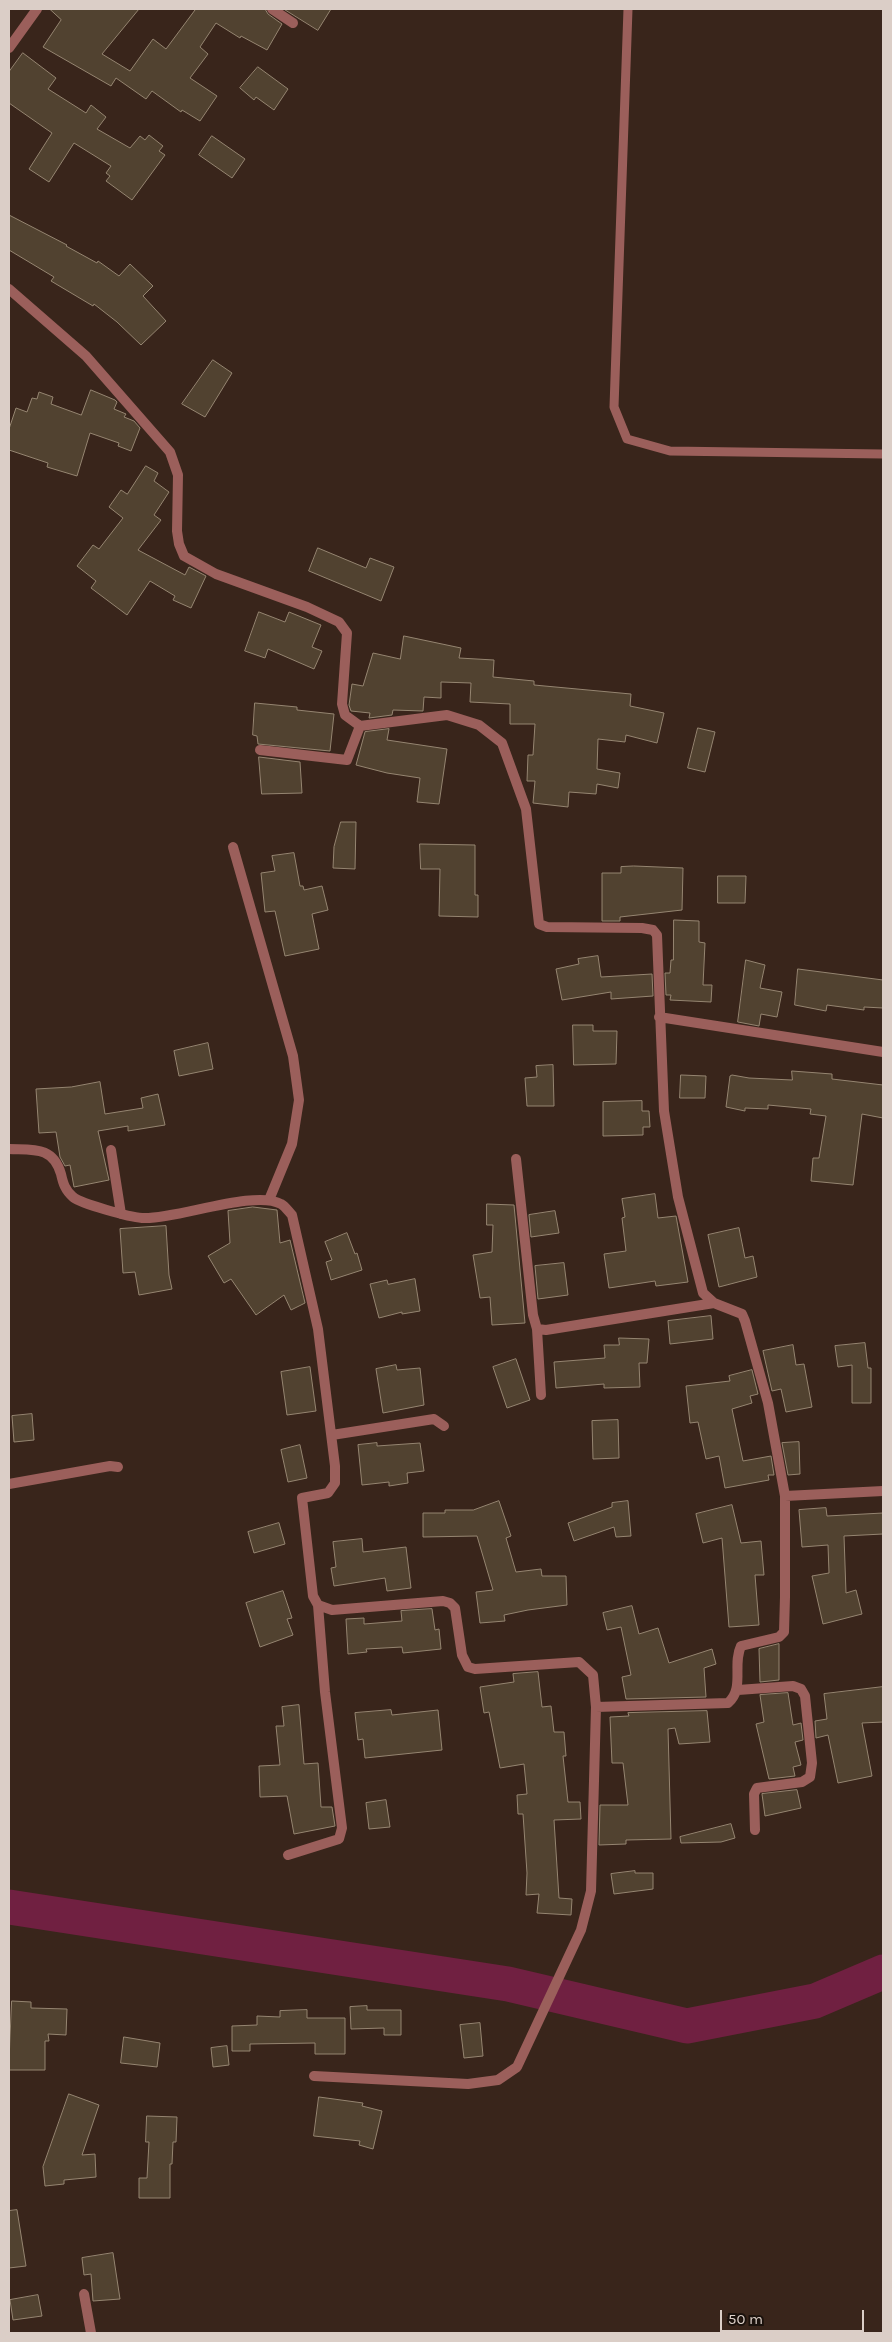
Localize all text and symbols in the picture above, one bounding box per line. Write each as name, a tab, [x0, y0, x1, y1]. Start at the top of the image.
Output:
scale bar	[722, 2300, 866, 2332]
text: 50 m	[728, 2310, 763, 2328]

